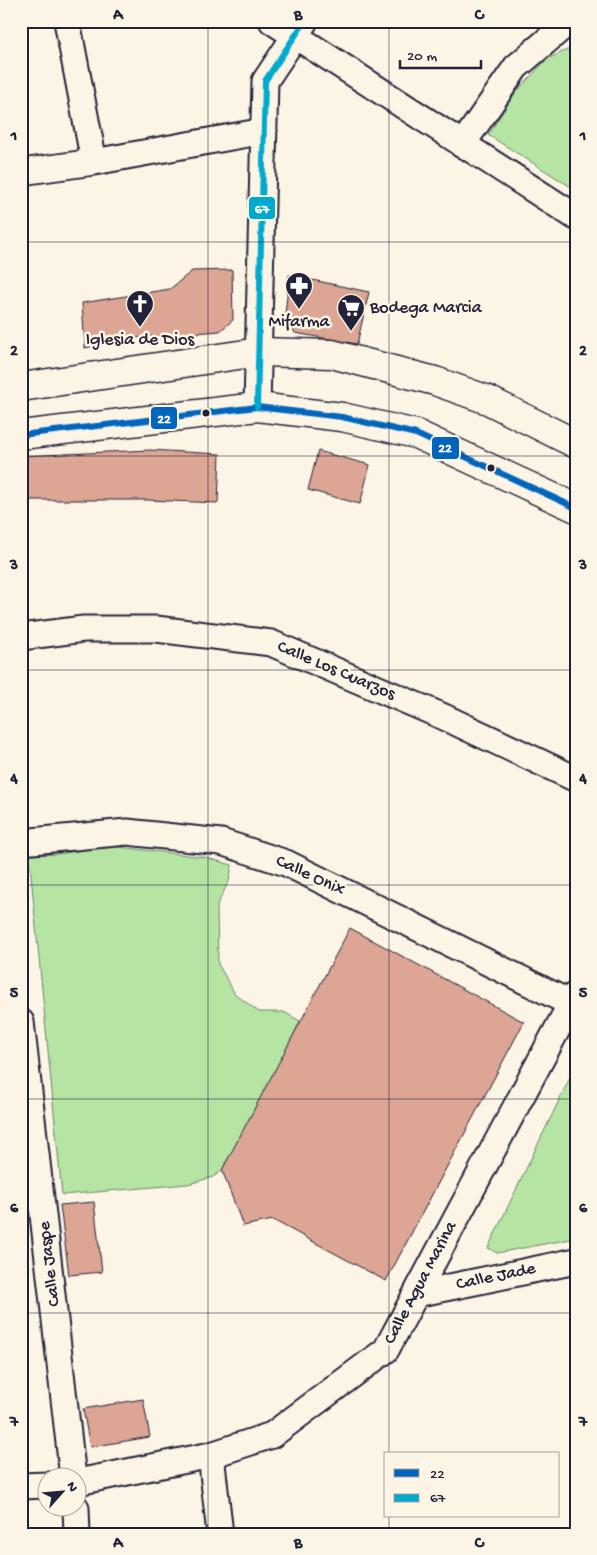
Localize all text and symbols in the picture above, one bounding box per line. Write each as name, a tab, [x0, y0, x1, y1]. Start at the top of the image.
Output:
text: A	[112, 7, 124, 26]
text: B	[293, 7, 303, 26]
text: C	[474, 7, 485, 26]
scale bar	[400, 38, 481, 70]
text: 20 m	[407, 48, 437, 66]
text: 1	[10, 128, 17, 147]
text: 1	[579, 128, 586, 147]
line badge: 67	[248, 196, 276, 220]
text: 67	[255, 202, 270, 219]
pharmacy icon: Mifarma	[284, 271, 314, 310]
church icon: Iglesia de Dios	[125, 289, 155, 328]
supermarket icon: Bodega Marcia	[336, 293, 366, 332]
place label: Bodega Marcia	[369, 298, 483, 319]
place label: Mifarma	[268, 312, 331, 333]
place label: Iglesia de Dios	[86, 330, 196, 351]
text: 2	[10, 343, 18, 362]
text: 2	[579, 343, 587, 362]
line badge: 22	[150, 406, 178, 430]
unlabelled marker	[201, 408, 211, 418]
text: 22	[157, 412, 171, 429]
line badge: 22	[431, 436, 460, 460]
text: 22	[438, 441, 452, 458]
unlabelled marker	[486, 463, 496, 473]
text: 3	[9, 557, 18, 576]
text: 3	[578, 557, 587, 576]
street label: Calle Los Cuarzos	[274, 637, 400, 706]
text: 4	[9, 771, 18, 790]
text: 4	[578, 771, 587, 790]
street label: Calle Onix	[272, 851, 348, 901]
text: 5	[10, 985, 19, 1004]
text: 5	[579, 985, 588, 1004]
text: 6	[10, 1200, 19, 1219]
text: 6	[579, 1200, 588, 1219]
street label: Calle Agua Marina	[380, 1217, 463, 1348]
street label: Calle Jaspe	[34, 1220, 66, 1308]
street label: Calle Jade	[454, 1258, 538, 1296]
text: 7	[9, 1414, 19, 1433]
text: 7	[578, 1414, 588, 1433]
legend	[384, 1452, 560, 1518]
text: 22	[430, 1466, 445, 1484]
north arrow	[38, 1468, 88, 1518]
text: N	[62, 1479, 81, 1495]
text: 67	[430, 1490, 447, 1508]
text: A	[112, 1535, 124, 1554]
text: B	[293, 1535, 303, 1554]
text: C	[474, 1535, 485, 1554]

